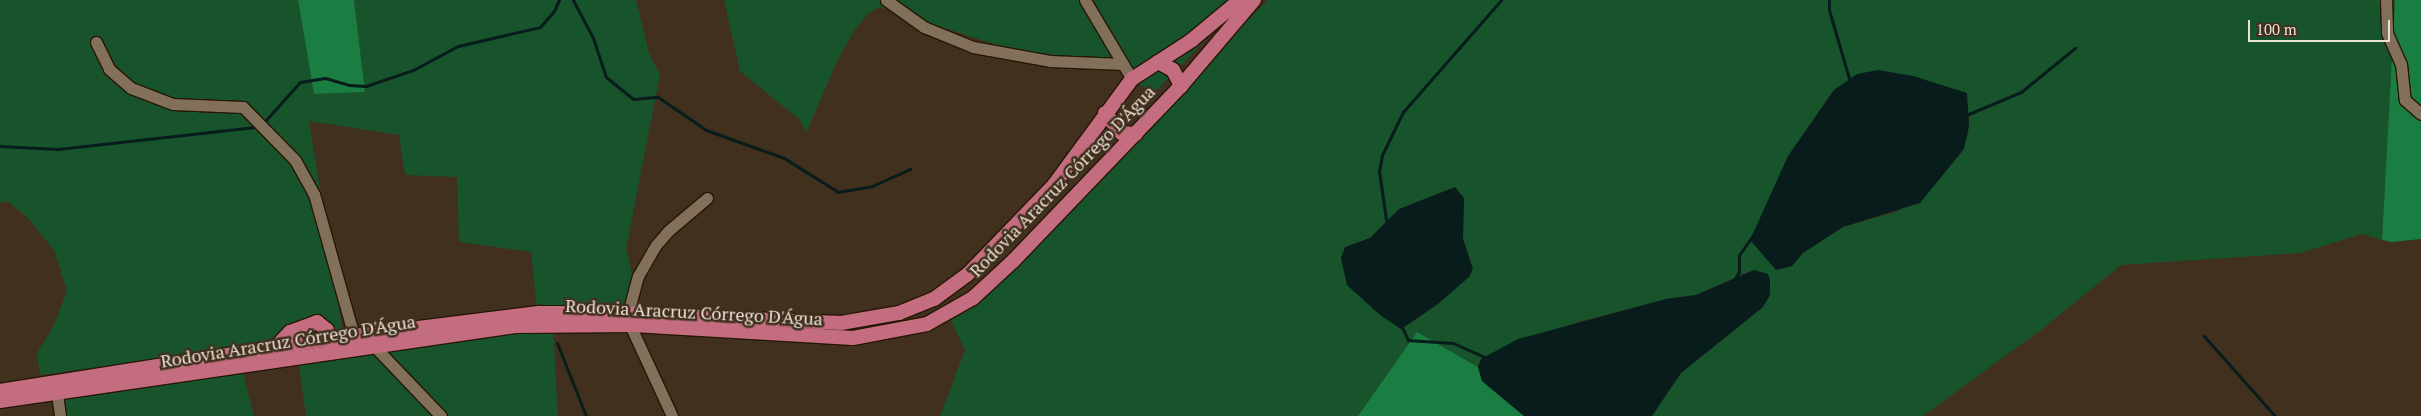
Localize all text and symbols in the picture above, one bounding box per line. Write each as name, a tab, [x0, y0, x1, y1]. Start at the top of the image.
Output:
scale bar	[2251, 10, 2394, 42]
text: 100 m	[2256, 19, 2297, 39]
street label: Rodovia Aracruz Córrego D'Água	[965, 81, 1159, 281]
street label: Rodovia Aracruz Córrego D'Água	[565, 294, 823, 330]
street label: Rodovia Aracruz Córrego D'Água	[159, 310, 417, 372]

